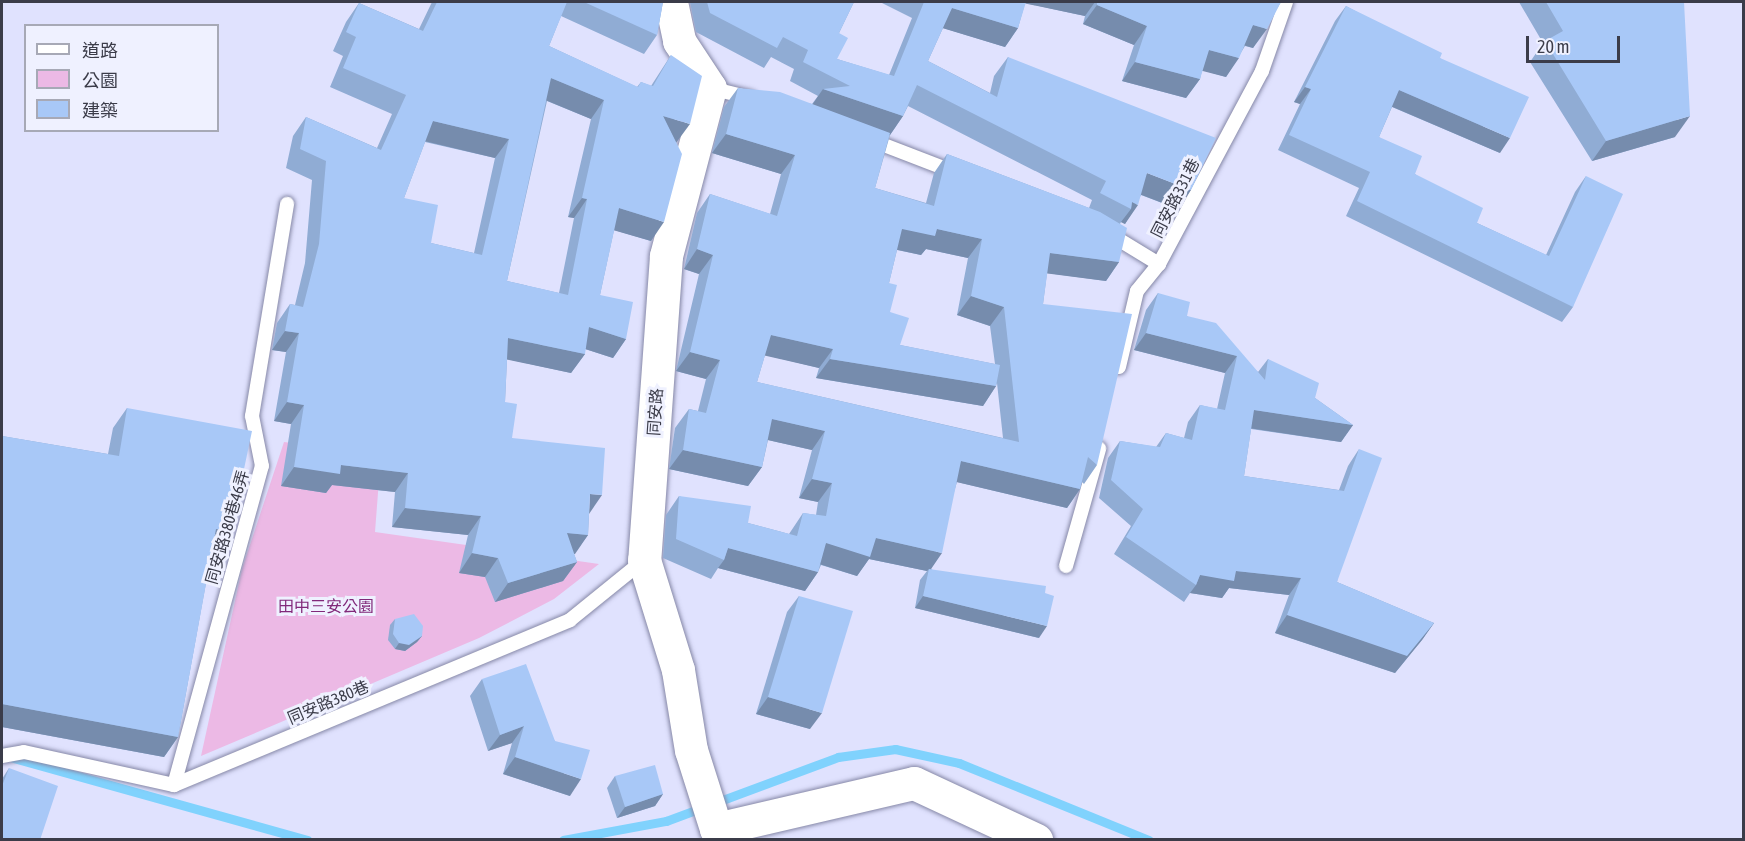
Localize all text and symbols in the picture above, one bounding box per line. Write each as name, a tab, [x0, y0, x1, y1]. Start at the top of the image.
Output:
legend	[24, 24, 219, 132]
scale bar	[1529, 24, 1624, 62]
text: 20 m	[1537, 36, 1569, 57]
text: 道路	[82, 40, 118, 61]
text: 公園	[82, 70, 118, 91]
text: 建築	[82, 100, 118, 121]
street label: 同安路331巷	[1147, 155, 1203, 241]
street label: 同安路	[644, 387, 666, 437]
street label: 同安路380巷46弄	[202, 468, 252, 586]
park label: 田中三安公園	[278, 596, 374, 616]
street label: 同安路380巷	[284, 676, 372, 728]

